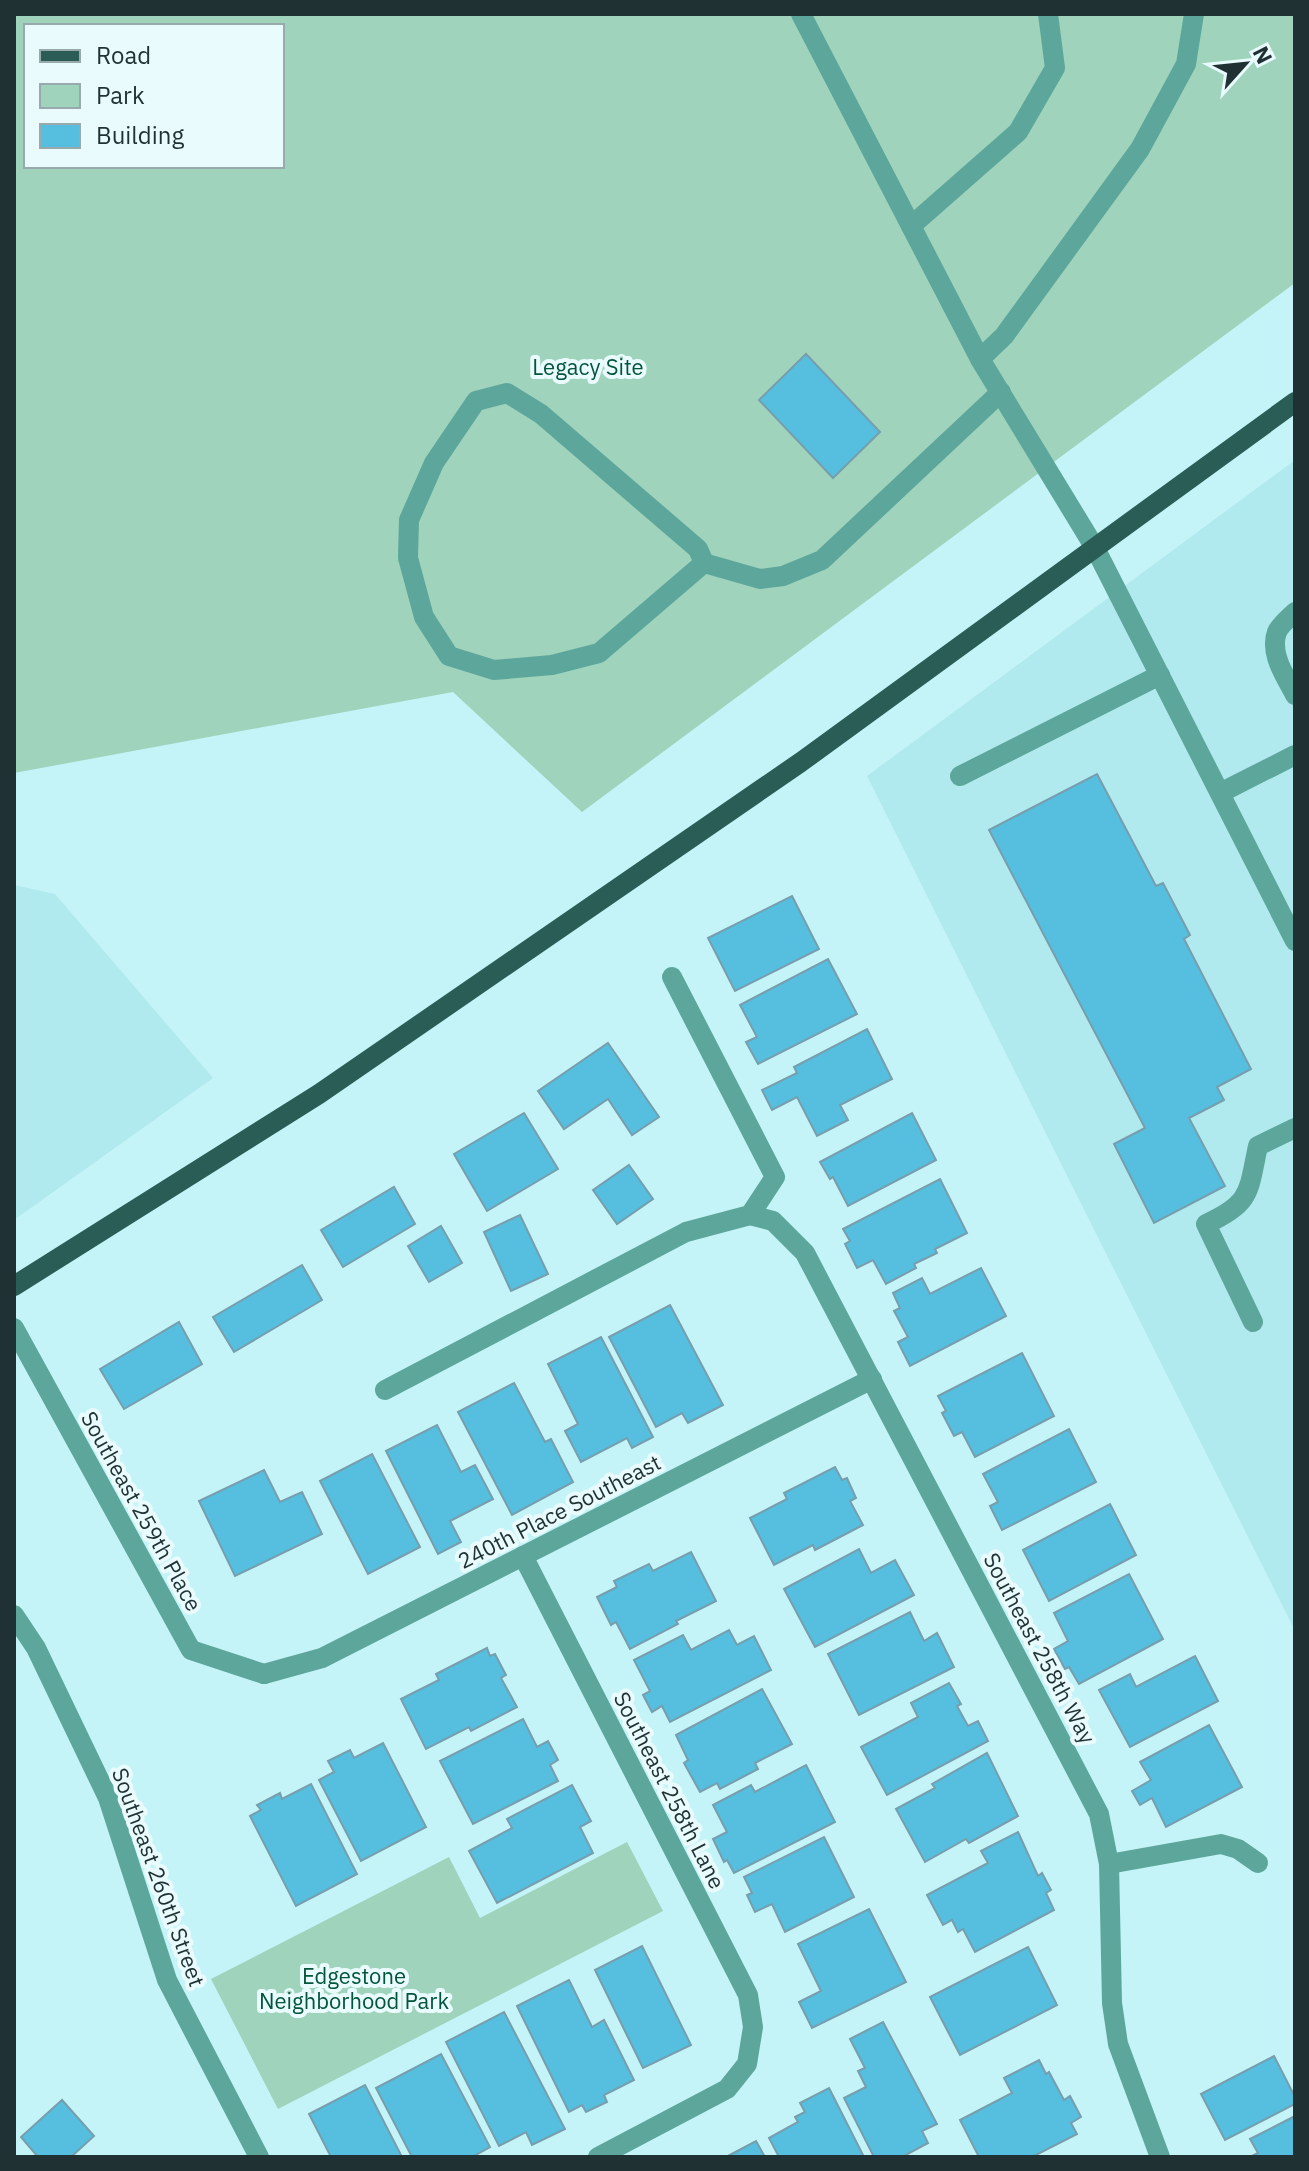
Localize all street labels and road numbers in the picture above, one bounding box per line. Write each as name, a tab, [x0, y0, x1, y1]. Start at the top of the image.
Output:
street label: Southeast 259th Place	[75, 1406, 209, 1616]
street label: 240th Place Southeast	[453, 1447, 665, 1575]
street label: Southeast 258th Way	[977, 1548, 1103, 1748]
street label: Southeast 258th Lane	[608, 1687, 732, 1893]
street label: Southeast 260th Street	[106, 1764, 212, 1990]

